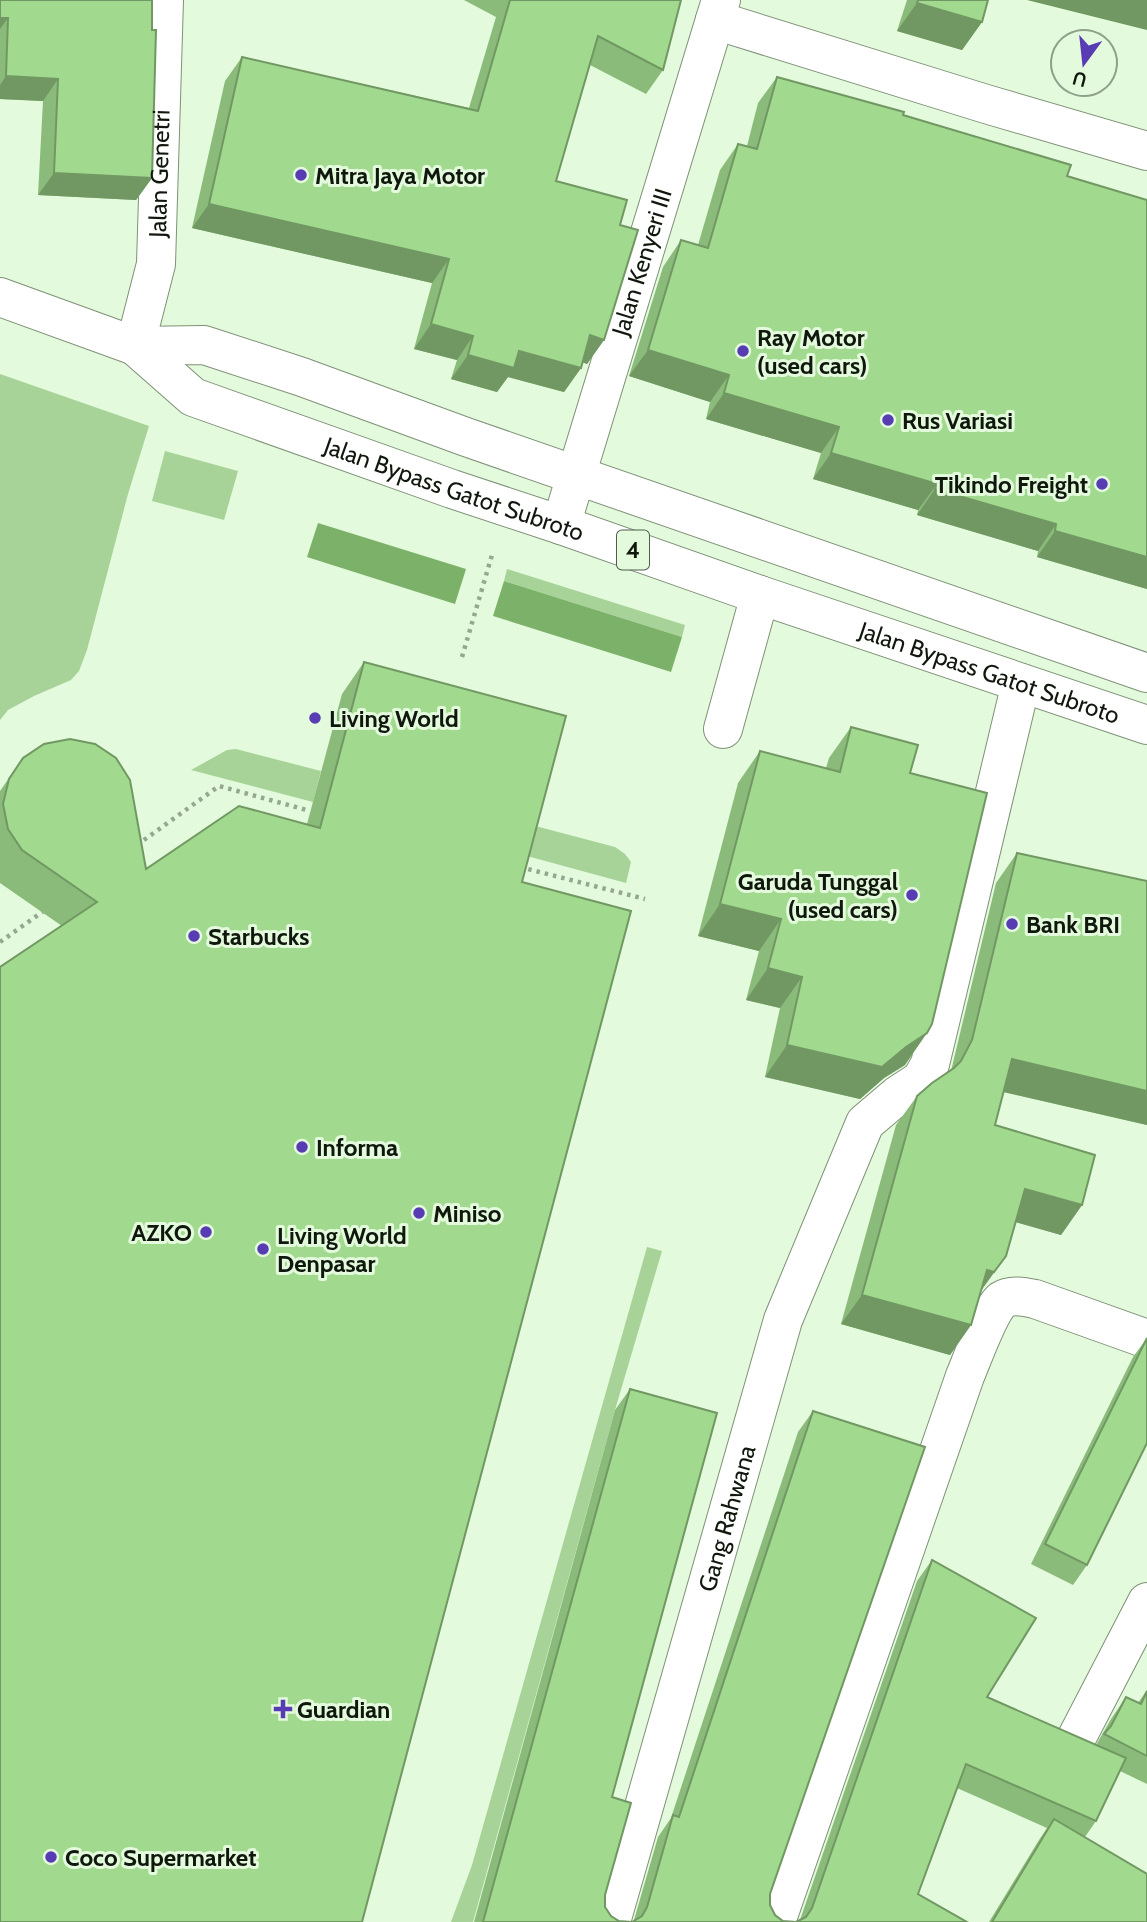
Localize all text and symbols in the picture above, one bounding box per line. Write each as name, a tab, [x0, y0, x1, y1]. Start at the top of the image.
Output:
north arrow	[1049, 28, 1119, 98]
text: U	[1070, 66, 1089, 92]
street label: Jalan Genetri	[142, 109, 175, 239]
place label: Mitra Jaya Motor	[315, 161, 485, 190]
marker: Mitra Jaya Motor	[293, 167, 309, 183]
street label: Jalan Kenyeri III	[605, 185, 677, 340]
place label: Ray Motor (used cars)	[757, 323, 867, 380]
marker: Ray Motor (used cars)	[735, 343, 751, 359]
place label: Rus Variasi	[902, 406, 1013, 435]
marker: Rus Variasi	[880, 412, 896, 428]
street label: Jalan Bypass Gatot Subroto	[319, 430, 588, 547]
place label: Tikindo Freight	[935, 470, 1088, 499]
marker: Tikindo Freight	[1094, 476, 1110, 492]
road number: 4	[617, 530, 649, 570]
street label: Jalan Bypass Gatot Subroto	[855, 615, 1124, 729]
place label: Living World	[329, 704, 459, 733]
marker: Living World	[307, 710, 323, 726]
place label: Garuda Tunggal (used cars)	[738, 867, 898, 924]
marker: Garuda Tunggal (used cars)	[904, 887, 920, 903]
place label: Bank BRI	[1026, 910, 1120, 939]
marker: Bank BRI	[1004, 916, 1020, 932]
place label: Starbucks	[208, 922, 309, 951]
marker: Starbucks	[186, 928, 202, 944]
place label: Informa	[316, 1133, 398, 1162]
marker: Informa	[294, 1139, 310, 1155]
place label: Miniso	[433, 1199, 502, 1228]
marker: Miniso	[411, 1205, 427, 1221]
place label: AZKO	[131, 1218, 192, 1247]
place label: Living World Denpasar	[277, 1221, 407, 1278]
marker: AZKO	[198, 1224, 214, 1240]
marker: Living World Denpasar	[255, 1241, 271, 1257]
street label: Gang Rahwana	[692, 1441, 761, 1595]
place label: Guardian	[297, 1695, 390, 1724]
marker: Guardian	[275, 1701, 291, 1717]
place label: Coco Supermarket	[65, 1843, 256, 1872]
marker: Coco Supermarket	[43, 1849, 59, 1865]

